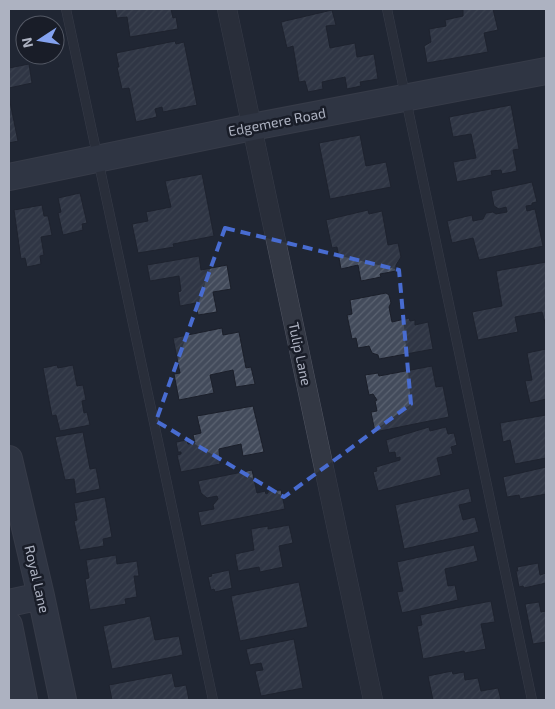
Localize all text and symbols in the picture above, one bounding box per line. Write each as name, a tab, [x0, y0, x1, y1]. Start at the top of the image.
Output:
north arrow	[15, 15, 65, 65]
text: N	[17, 36, 36, 50]
street label: Edgemere Road	[227, 104, 327, 139]
street label: Tulip Lane	[285, 321, 315, 387]
street label: Royal Lane	[21, 543, 54, 614]

